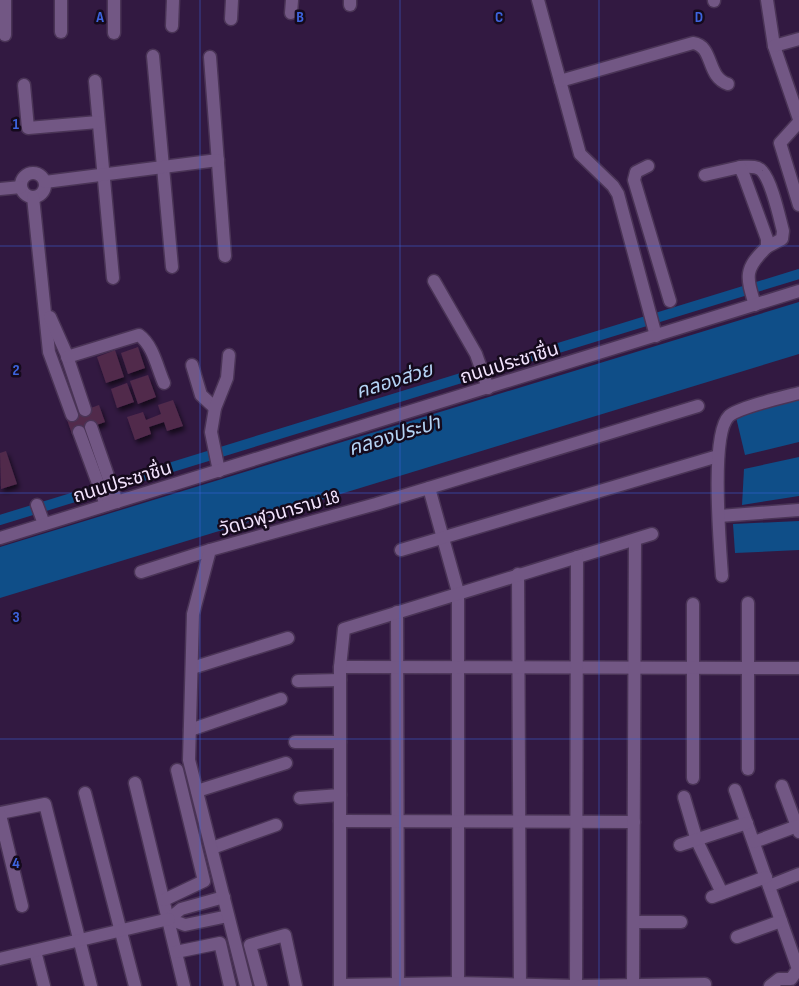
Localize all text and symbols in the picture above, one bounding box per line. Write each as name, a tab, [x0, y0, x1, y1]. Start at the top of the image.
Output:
text: A	[95, 8, 104, 27]
text: B	[296, 8, 304, 27]
text: C	[495, 8, 503, 27]
text: D	[695, 8, 703, 27]
text: 1	[13, 115, 20, 134]
street label: ถนนประชาชื่น	[456, 335, 562, 389]
water label: คลองส่วย	[353, 357, 438, 404]
text: 2	[12, 361, 20, 380]
water label: คลองประปา	[345, 410, 444, 461]
street label: ถนนประชาชื่น	[69, 454, 175, 508]
street label: วัดเวฬุวนาราม 18	[217, 485, 342, 542]
text: 3	[12, 608, 20, 627]
text: 4	[12, 854, 20, 873]

